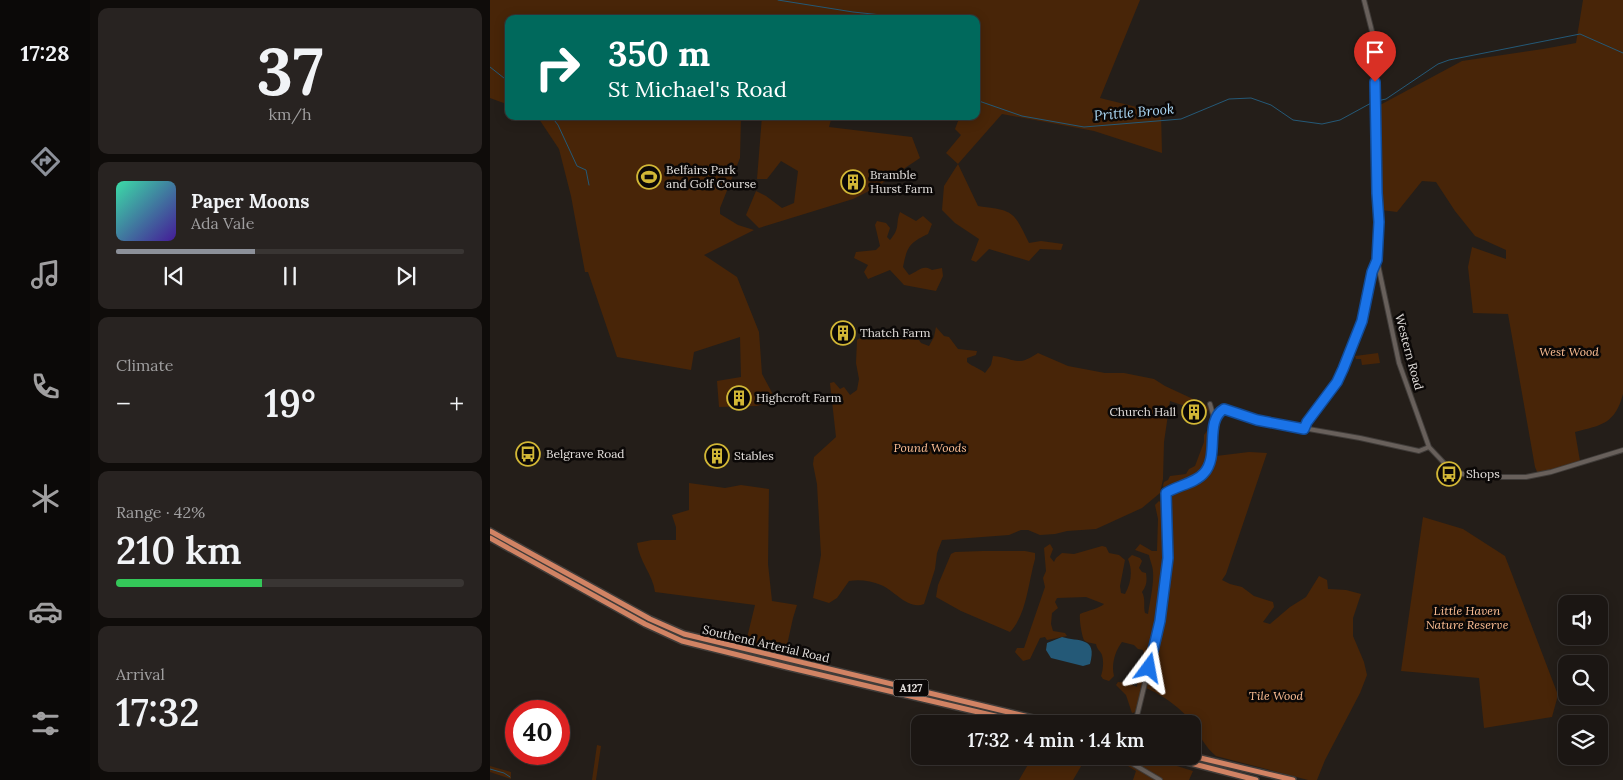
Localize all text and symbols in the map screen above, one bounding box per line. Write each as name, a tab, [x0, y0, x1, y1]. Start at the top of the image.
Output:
text: 37	[257, 30, 323, 113]
text: 350 m	[608, 31, 710, 76]
pin	[1354, 31, 1396, 82]
icon: right	[525, 35, 590, 100]
icon: arrive	[1361, 38, 1389, 66]
text: 17:28	[20, 39, 70, 67]
text: St Michael's Road	[608, 75, 787, 103]
water label: Prittle Brook	[1093, 100, 1175, 124]
text: km/h	[268, 104, 312, 124]
icon: directions	[28, 144, 63, 179]
place label: Belfairs Park and Golf Course	[666, 162, 757, 191]
sports icon: Belfairs Park and Golf Course	[636, 164, 662, 190]
place label: Bramble Hurst Farm	[870, 167, 933, 196]
building icon: Bramble Hurst Farm	[840, 169, 866, 195]
text: Paper Moons	[191, 189, 310, 213]
text: Ada Vale	[191, 213, 254, 233]
icon: music	[28, 257, 63, 292]
icon: previous	[160, 262, 188, 290]
icon: pause	[276, 262, 304, 290]
icon: next	[392, 262, 420, 290]
street label: Western Road	[1392, 312, 1427, 392]
building icon: Thatch Farm	[830, 320, 856, 346]
place label: Thatch Farm	[860, 325, 931, 340]
park label: West Wood	[1539, 344, 1599, 359]
text: Climate	[116, 355, 173, 375]
icon: phone	[28, 369, 63, 404]
text: 19°	[264, 379, 316, 427]
building icon: Highcroft Farm	[726, 385, 752, 411]
text: −	[116, 386, 131, 422]
text: +	[449, 386, 464, 422]
place label: Highcroft Farm	[756, 390, 842, 405]
building icon: Church Hall	[1181, 399, 1207, 425]
place label: Church Hall	[1109, 404, 1176, 419]
park label: Pound Woods	[893, 440, 967, 455]
bus stop icon: Belgrave Road	[515, 441, 541, 467]
building icon: Stables	[704, 443, 730, 469]
place label: Belgrave Road	[546, 446, 625, 461]
place label: Stables	[734, 448, 774, 463]
bus stop icon: Shops	[1436, 461, 1462, 487]
place label: Shops	[1466, 466, 1500, 481]
icon: climate	[28, 481, 63, 516]
text: Range · 42%	[116, 502, 205, 522]
text: 210 km	[116, 526, 242, 574]
icon: car	[28, 594, 63, 629]
map controls	[1558, 595, 1608, 765]
button: sound	[1558, 595, 1608, 645]
park label: Little Haven Nature Reserve	[1426, 603, 1509, 632]
street label: Southend Arterial Road	[701, 622, 831, 665]
position arrow	[1122, 641, 1174, 693]
button: search	[1558, 655, 1608, 705]
text: Arrival	[116, 664, 165, 684]
road number: A127	[894, 680, 928, 696]
text: 17:32	[116, 688, 200, 736]
park label: Tile Wood	[1249, 688, 1304, 703]
speed limit sign: 40	[505, 700, 570, 765]
icon: filters	[28, 706, 63, 741]
button: layers	[1558, 715, 1608, 765]
text: 17:32 · 4 min · 1.4 km	[968, 728, 1144, 752]

